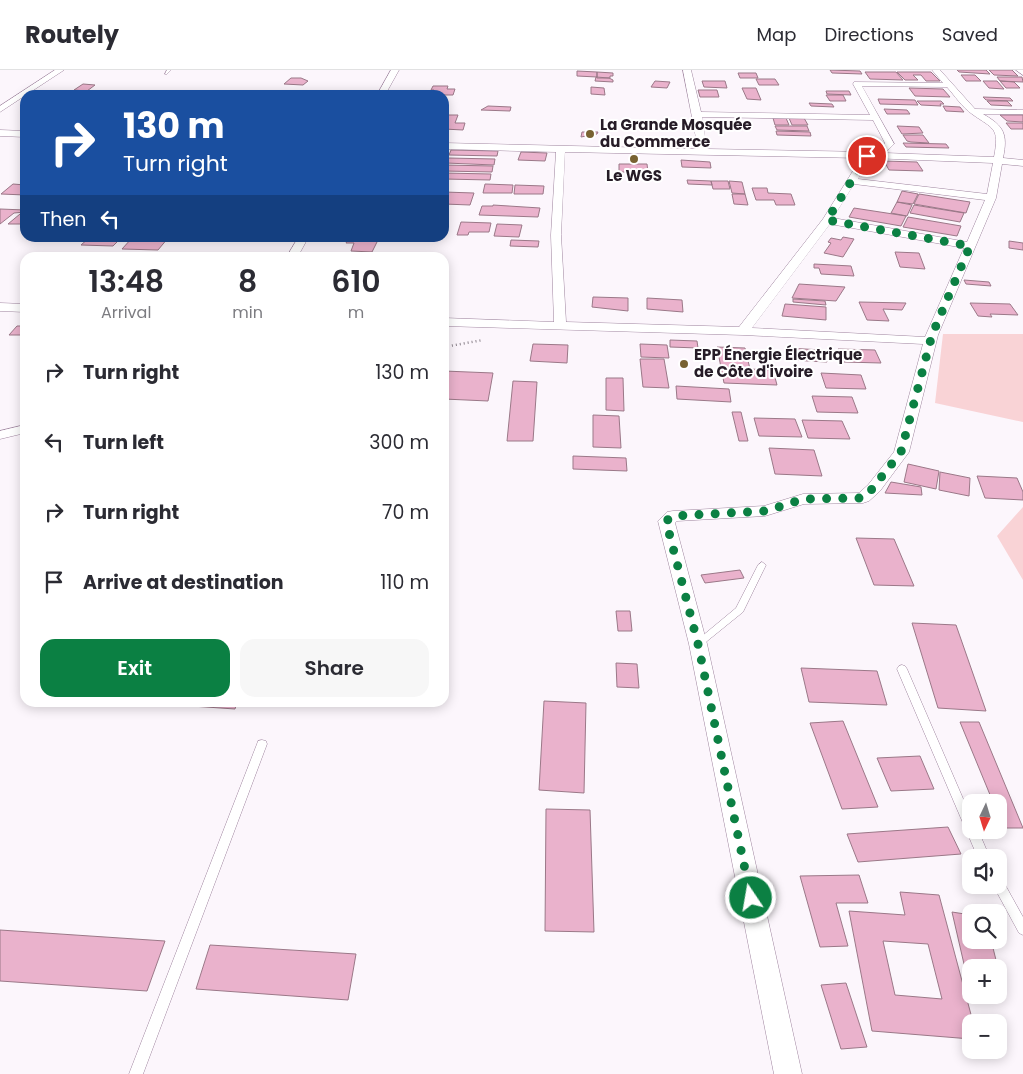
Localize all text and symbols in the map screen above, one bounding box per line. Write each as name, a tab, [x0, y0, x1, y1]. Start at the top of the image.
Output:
text: Routely	[25, 18, 119, 51]
text: Map	[757, 22, 796, 47]
text: Directions	[824, 22, 914, 47]
text: Saved	[942, 22, 998, 47]
text: 130 m	[123, 101, 225, 150]
icon: right	[40, 110, 105, 175]
place label: La Grande Mosquée du Commerce	[600, 114, 752, 152]
marker: La Grande Mosquée du Commerce	[584, 128, 596, 140]
pin	[846, 135, 888, 177]
icon: arrive	[853, 142, 881, 170]
text: Turn right	[123, 148, 228, 179]
marker: Le WGS	[628, 153, 640, 165]
place label: Le WGS	[606, 165, 662, 186]
icon: left	[96, 205, 124, 233]
text: Then	[40, 206, 86, 233]
text: 13:48	[88, 260, 164, 303]
text: 8	[238, 260, 257, 303]
text: 610	[331, 260, 381, 303]
text: Arrival	[101, 301, 151, 324]
text: min	[232, 301, 263, 324]
text: m	[348, 301, 364, 324]
place label: EPP Énergie Électrique de Côte d'ivoire	[694, 344, 862, 382]
icon: right	[40, 358, 68, 386]
marker: EPP Énergie Électrique de Côte d'ivoire	[678, 358, 690, 370]
text: Turn right	[83, 359, 179, 386]
text: 130 m	[375, 359, 429, 386]
icon: left	[40, 428, 68, 456]
text: Turn left	[83, 429, 164, 456]
text: 300 m	[369, 429, 429, 456]
icon: right	[40, 498, 68, 526]
text: Turn right	[83, 499, 179, 526]
text: 70 m	[382, 499, 429, 526]
icon: arrive	[40, 568, 68, 596]
text: Arrive at destination	[83, 569, 284, 596]
text: 110 m	[380, 569, 429, 596]
button: Exit	[40, 639, 230, 697]
button: Share	[240, 639, 429, 697]
north arrow	[962, 794, 1008, 839]
map controls	[962, 794, 1007, 1059]
button: sound	[962, 849, 1007, 894]
position arrow	[724, 871, 776, 923]
button: search	[962, 904, 1007, 949]
button: +	[962, 959, 1007, 1004]
button: −	[962, 1014, 1007, 1059]

